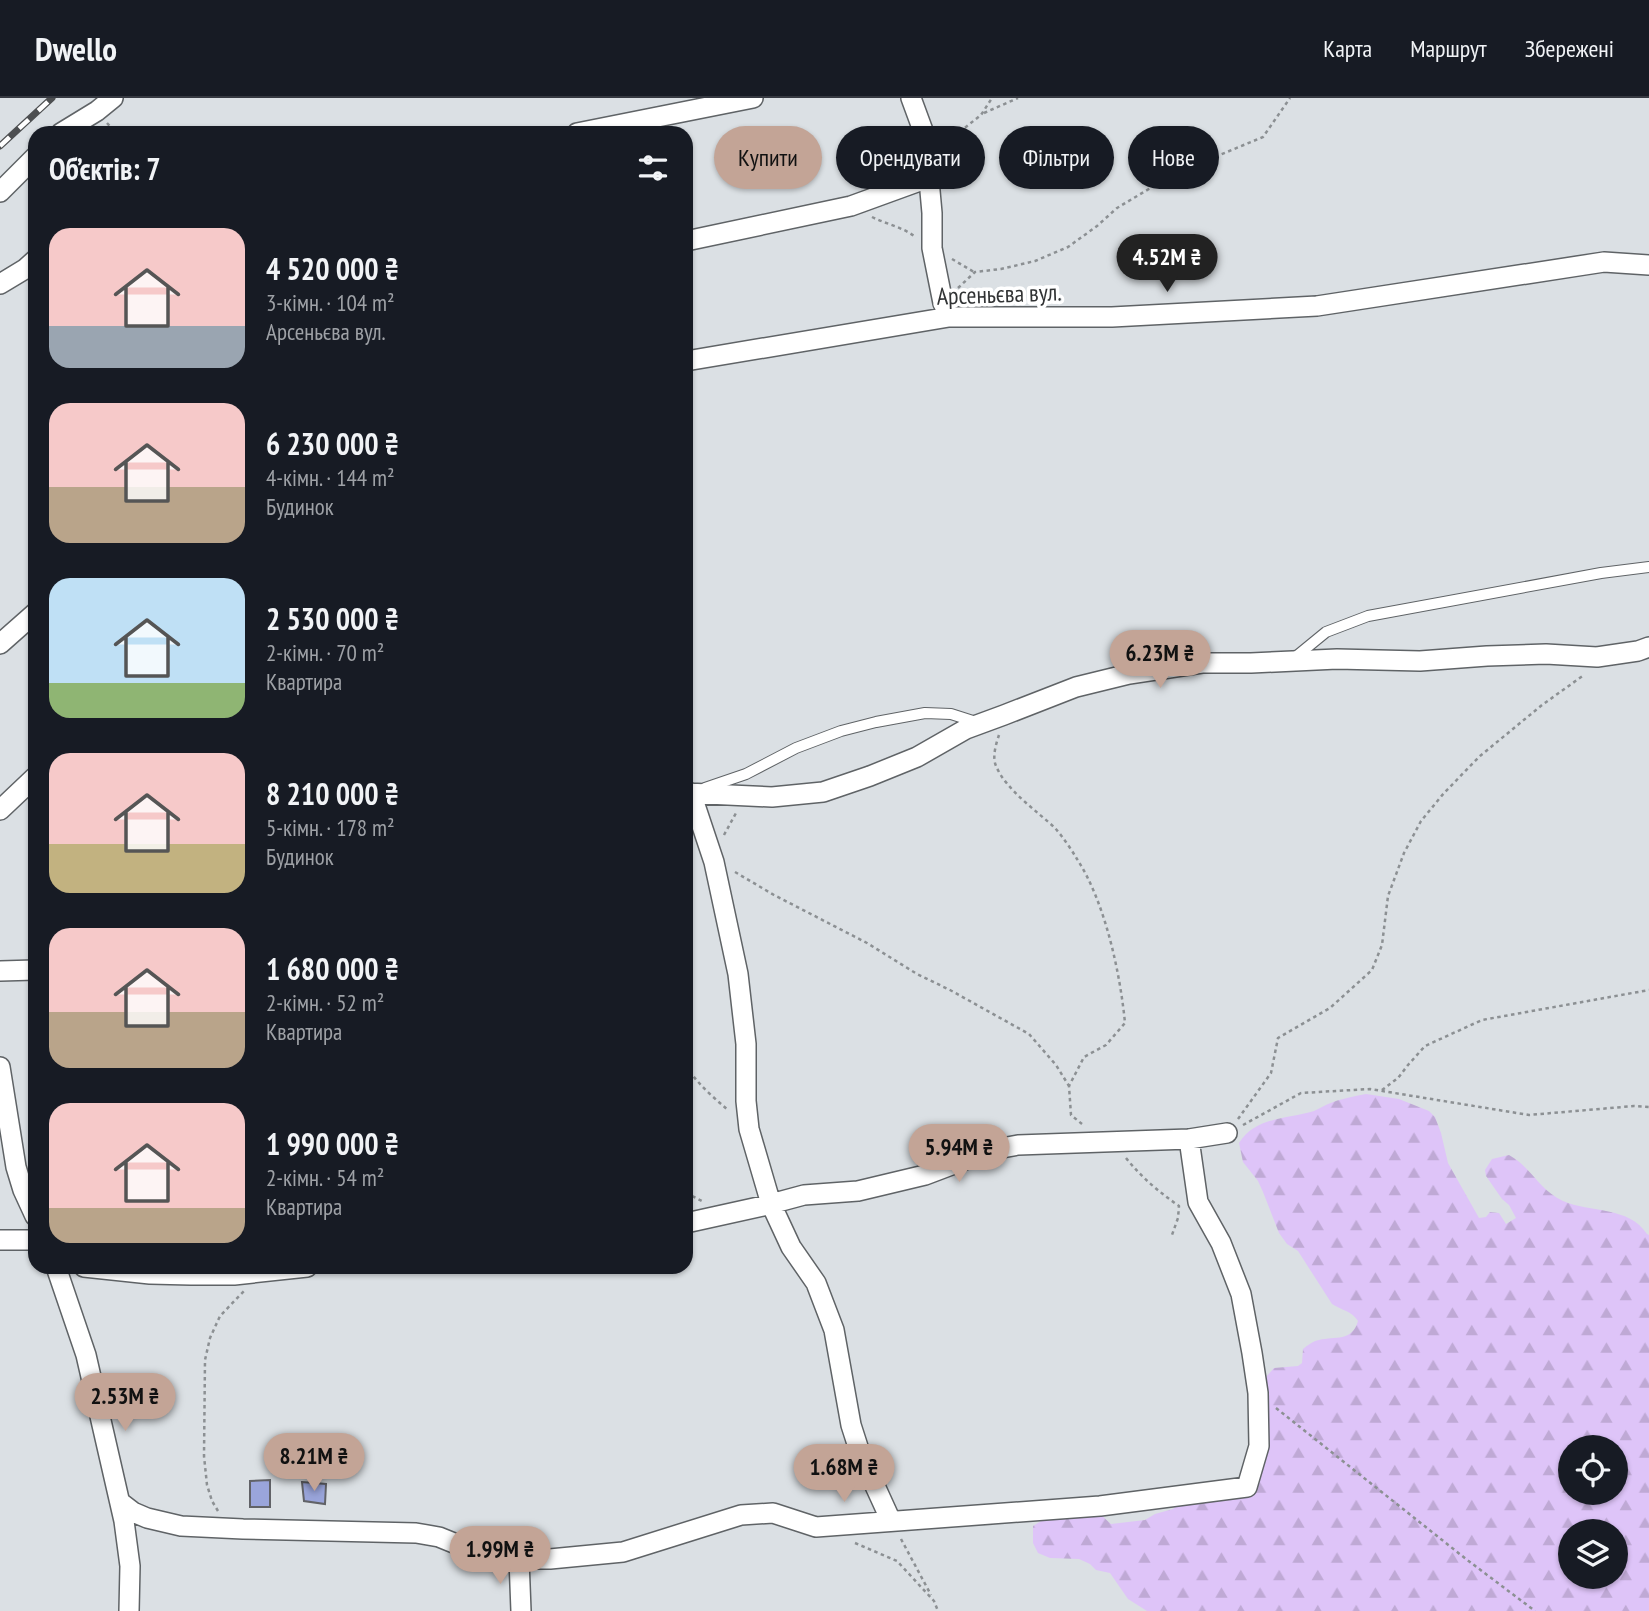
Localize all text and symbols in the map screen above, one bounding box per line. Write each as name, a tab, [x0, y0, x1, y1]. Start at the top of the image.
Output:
text: Dwello	[35, 27, 117, 70]
text: Карта	[1323, 33, 1372, 64]
text: Маршрут	[1410, 33, 1487, 64]
text: Збережені	[1525, 33, 1614, 64]
chip: Купити	[714, 126, 822, 189]
chip: Орендувати	[836, 126, 985, 189]
chip: Фільтри	[999, 126, 1114, 189]
chip: Нове	[1128, 126, 1219, 189]
text: Об’єктів: 7	[49, 149, 160, 188]
icon: filters	[634, 149, 672, 187]
pin: 4.52M ₴	[1102, 234, 1232, 294]
text: 4.52M ₴	[1133, 242, 1201, 271]
text: 4 520 000 ₴	[266, 249, 399, 288]
icon: home	[105, 256, 189, 340]
street label: Арсеньєва вул.	[936, 276, 1062, 312]
text: 3-кімн. · 104 m²	[266, 288, 395, 317]
text: Арсеньєва вул.	[266, 317, 386, 346]
text: 6 230 000 ₴	[266, 424, 399, 463]
icon: home	[105, 431, 189, 515]
text: 4-кімн. · 144 m²	[266, 463, 395, 492]
text: Будинок	[266, 492, 334, 521]
text: 2 530 000 ₴	[266, 599, 399, 638]
icon: home	[105, 606, 189, 690]
pin: 6.23M ₴	[1095, 630, 1225, 690]
text: 2-кімн. · 70 m²	[266, 638, 384, 667]
text: 6.23M ₴	[1126, 638, 1194, 667]
text: Квартира	[266, 667, 342, 696]
text: 8 210 000 ₴	[266, 774, 399, 813]
icon: home	[105, 781, 189, 865]
text: 5-кімн. · 178 m²	[266, 813, 395, 842]
text: Будинок	[266, 842, 334, 871]
text: 1 680 000 ₴	[266, 949, 399, 988]
icon: home	[105, 956, 189, 1040]
text: 2-кімн. · 52 m²	[266, 988, 384, 1017]
text: Квартира	[266, 1017, 342, 1046]
text: 1 990 000 ₴	[266, 1124, 399, 1163]
pin: 5.94M ₴	[894, 1124, 1024, 1184]
icon: home	[105, 1131, 189, 1215]
text: 5.94M ₴	[925, 1132, 993, 1161]
text: 2-кімн. · 54 m²	[266, 1163, 384, 1192]
text: Квартира	[266, 1192, 342, 1221]
pin: 2.53M ₴	[60, 1374, 190, 1433]
text: 2.53M ₴	[91, 1381, 159, 1410]
pin: 8.21M ₴	[249, 1434, 379, 1493]
map controls	[1558, 1435, 1628, 1589]
button: locate	[1558, 1435, 1628, 1505]
text: 8.21M ₴	[280, 1441, 348, 1470]
pin: 1.68M ₴	[779, 1444, 909, 1504]
text: 1.68M ₴	[810, 1452, 878, 1481]
button: layers	[1558, 1519, 1628, 1589]
pin: 1.99M ₴	[435, 1526, 565, 1586]
text: 1.99M ₴	[466, 1534, 534, 1563]

